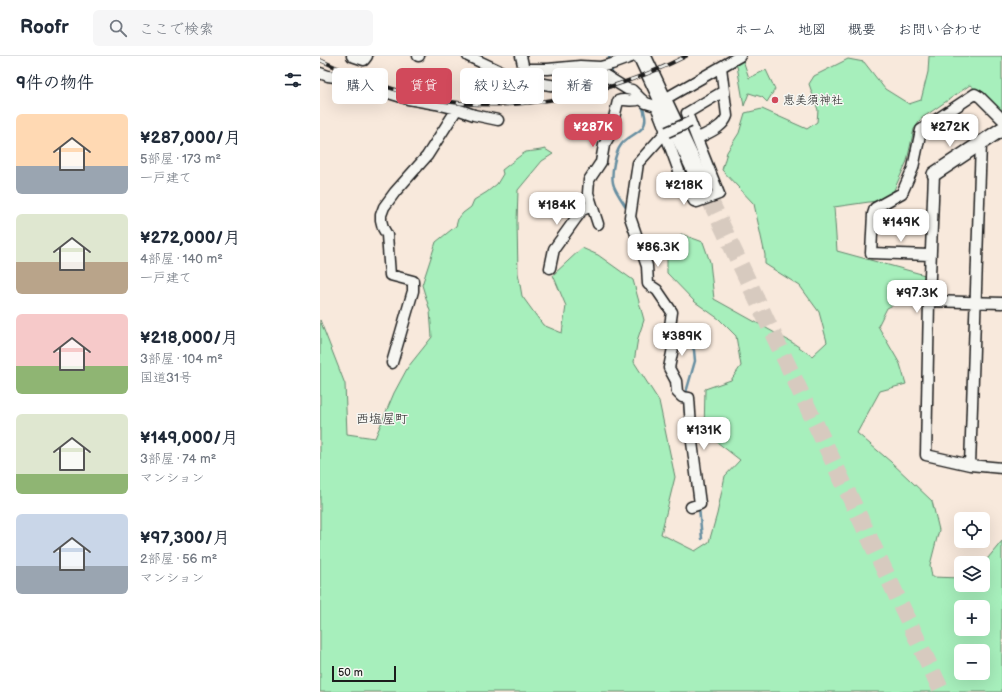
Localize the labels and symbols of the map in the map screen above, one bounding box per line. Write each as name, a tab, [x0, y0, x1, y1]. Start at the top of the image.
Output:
place label: 恵美須神社	[783, 93, 843, 108]
marker: 恵美須神社	[770, 95, 780, 105]
pin: ¥287K	[565, 114, 621, 148]
pin: ¥272K	[922, 114, 978, 148]
pin: ¥218K	[656, 172, 712, 206]
pin: ¥184K	[529, 192, 585, 226]
pin: ¥149K	[873, 209, 929, 243]
pin: ¥86.3K	[625, 234, 691, 268]
pin: ¥97.3K	[884, 280, 950, 314]
pin: ¥389K	[654, 323, 710, 357]
district label: 西塩屋町	[356, 411, 408, 427]
pin: ¥131K	[676, 417, 732, 451]
scale bar	[332, 664, 396, 683]

